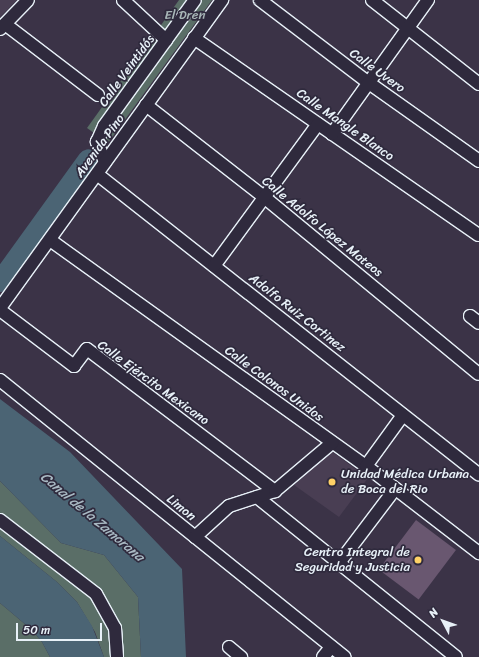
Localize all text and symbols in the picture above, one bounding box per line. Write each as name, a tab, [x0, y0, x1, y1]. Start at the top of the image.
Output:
park label: El Dren	[164, 7, 206, 23]
street label: Calle Veintidós	[96, 32, 158, 110]
street label: Calle Uvero	[346, 45, 408, 97]
street label: Calle Mangle Blanco	[293, 86, 397, 164]
street label: Avenida Pino	[72, 112, 128, 180]
street label: Calle Adolfo López Mateos	[258, 173, 386, 281]
street label: Adolfo Ruiz Cortinez	[246, 270, 348, 356]
street label: Calle Ejército Mexicano	[94, 337, 212, 429]
street label: Calle Colonos Unidos	[222, 343, 326, 425]
place label: Unidad Médica Urbana de Boca del Rio	[341, 467, 469, 498]
water label: Canal de la Zamorana	[37, 469, 147, 565]
marker: Unidad Médica Urbana de Boca del Rio	[326, 476, 338, 488]
street label: Limon	[163, 491, 199, 525]
place label: Centro Integral de Seguridad y Justicia	[294, 545, 410, 576]
marker: Centro Integral de Seguridad y Justicia	[413, 555, 423, 565]
north arrow	[423, 601, 463, 641]
text: N	[424, 604, 443, 622]
scale bar	[18, 615, 104, 641]
text: 50 m	[23, 619, 50, 641]

